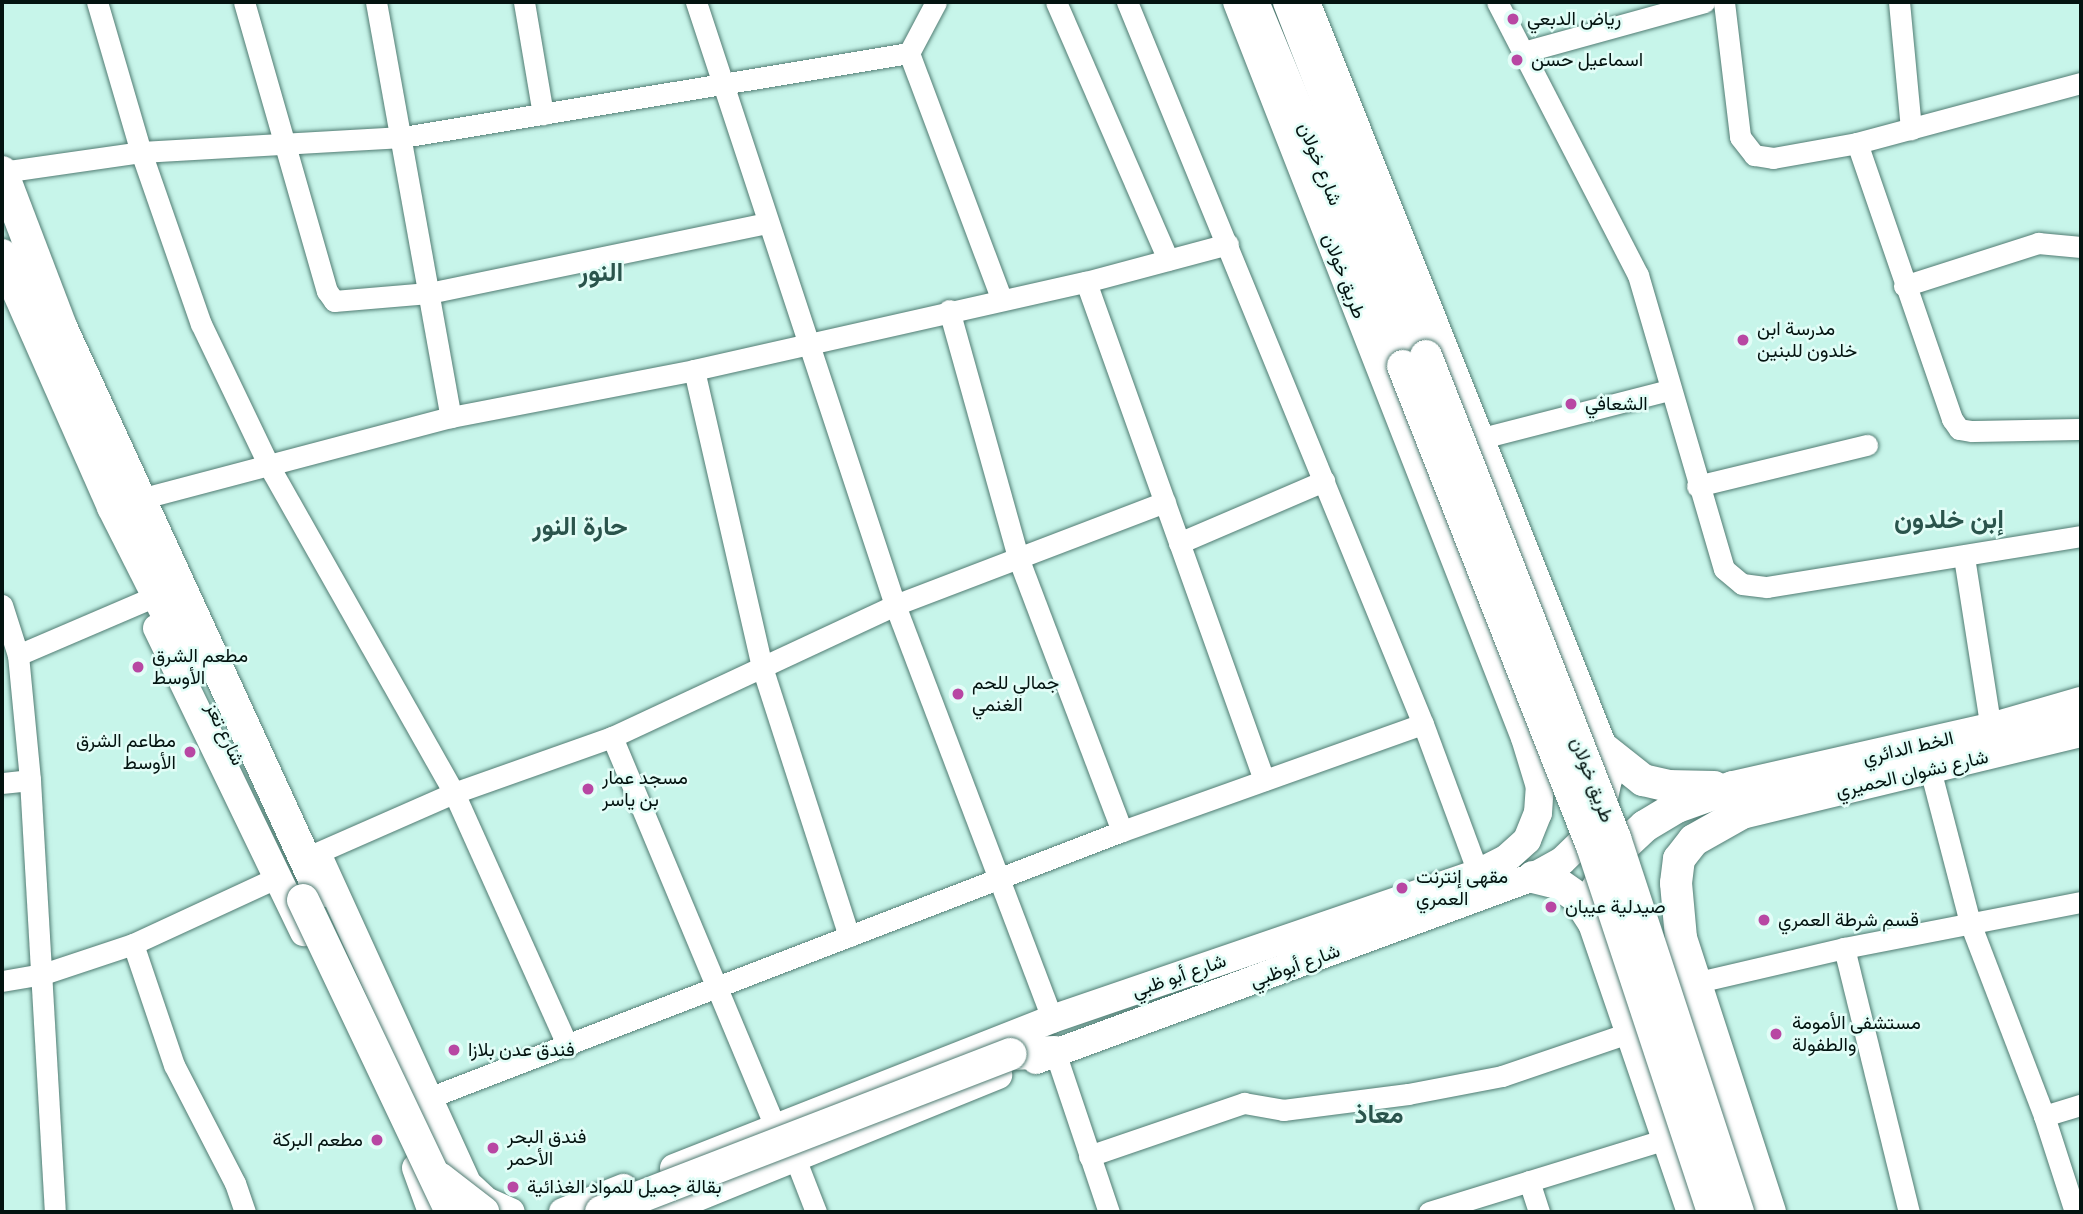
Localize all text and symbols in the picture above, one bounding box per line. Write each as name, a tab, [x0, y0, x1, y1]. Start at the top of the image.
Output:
place label: رياض الدبعي	[1527, 8, 1621, 30]
marker: رياض الدبعي	[1505, 11, 1521, 27]
place label: اسماعيل حسن	[1531, 49, 1643, 71]
marker: اسماعيل حسن	[1509, 52, 1525, 68]
street label: شارع خولان	[1293, 119, 1347, 209]
street label: طريق خولان	[1317, 230, 1371, 322]
district label: النور	[579, 256, 623, 288]
place label: مدرسة ابن خلدون للبنين	[1757, 318, 1857, 362]
marker: مدرسة ابن خلدون للبنين	[1735, 332, 1751, 348]
place label: الشعافي	[1585, 393, 1648, 415]
marker: الشعافي	[1563, 396, 1579, 412]
district label: إبن خلدون	[1894, 503, 2004, 535]
district label: حارة النور	[532, 510, 628, 542]
place label: مطعم الشرق الأوسط	[152, 645, 248, 689]
marker: مطعم الشرق الأوسط	[130, 659, 146, 675]
place label: جمالي للحم الغنمي	[972, 672, 1059, 716]
marker: جمالي للحم الغنمي	[950, 686, 966, 702]
street label: شارع تعز	[201, 699, 249, 769]
street label: الخط الدائري	[1860, 726, 1956, 770]
place label: مطاعم الشرق الأوسط	[76, 730, 176, 774]
street label: طريق خولان	[1565, 734, 1619, 826]
marker: مطاعم الشرق الأوسط	[182, 744, 198, 760]
street label: شارع نشوان الحميري	[1833, 745, 1991, 803]
place label: مسجد عمار بن ياسر	[602, 767, 688, 811]
marker: مسجد عمار بن ياسر	[580, 781, 596, 797]
place label: مقهى إنترنت العمري	[1416, 866, 1508, 910]
marker: مقهى إنترنت العمري	[1394, 880, 1410, 896]
place label: صيدلية عيبان	[1565, 896, 1666, 918]
marker: صيدلية عيبان	[1543, 899, 1559, 915]
place label: قسم شرطة العمري	[1778, 909, 1919, 931]
marker: قسم شرطة العمري	[1756, 912, 1772, 928]
street label: شارع أبوظبي	[1247, 939, 1343, 993]
street label: شارع أبو ظبي	[1129, 949, 1229, 1003]
place label: مستشفى الأمومة والطفولة	[1792, 1012, 1921, 1056]
marker: مستشفى الأمومة والطفولة	[1766, 1024, 1786, 1044]
place label: فندق عدن بلازا	[468, 1039, 575, 1061]
marker: فندق عدن بلازا	[446, 1042, 462, 1058]
district label: معاذ	[1354, 1098, 1404, 1130]
place label: فندق البحر الأحمر	[507, 1126, 586, 1170]
place label: مطعم البركة	[272, 1129, 363, 1151]
marker: مطعم البركة	[369, 1132, 385, 1148]
marker: فندق البحر الأحمر	[485, 1140, 501, 1156]
place label: بقالة جميل للمواد الغذائية	[527, 1176, 721, 1198]
marker: بقالة جميل للمواد الغذائية	[505, 1179, 521, 1195]

